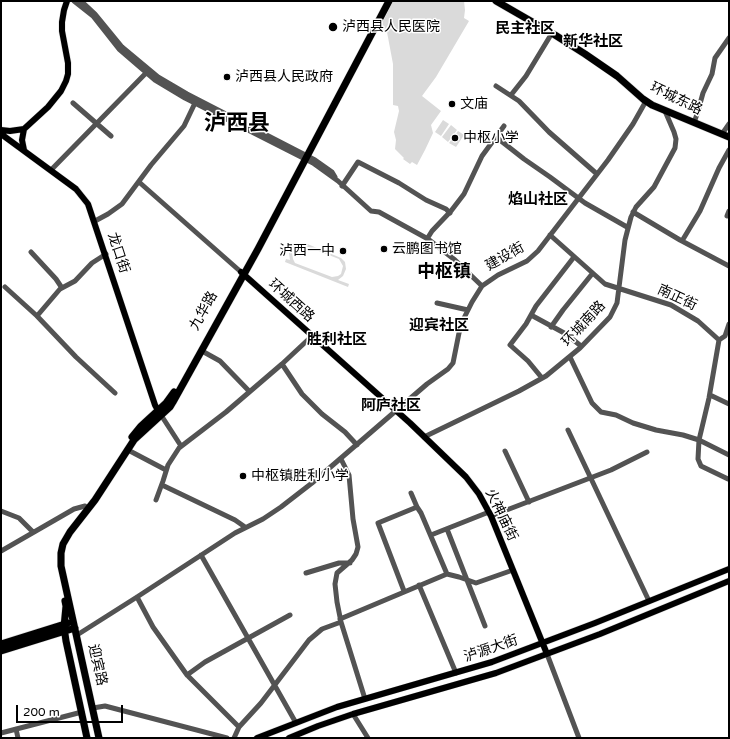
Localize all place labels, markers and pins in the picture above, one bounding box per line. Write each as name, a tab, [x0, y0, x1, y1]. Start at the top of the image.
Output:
place label: 泸西县人民医院	[342, 19, 440, 35]
marker: 泸西县人民医院	[327, 21, 339, 33]
place label: 泸西县人民政府	[235, 69, 333, 85]
marker: 泸西县人民政府	[222, 72, 232, 82]
place label: 文庙	[460, 96, 488, 112]
marker: 文庙	[447, 99, 457, 109]
place label: 中枢小学	[463, 130, 519, 146]
marker: 中枢小学	[450, 133, 460, 143]
place label: 云鹏图书馆	[392, 241, 462, 257]
place label: 泸西一中	[279, 243, 335, 259]
marker: 云鹏图书馆	[379, 244, 389, 254]
marker: 泸西一中	[338, 246, 348, 256]
place label: 中枢镇胜利小学	[251, 468, 349, 484]
marker: 中枢镇胜利小学	[238, 471, 248, 481]

